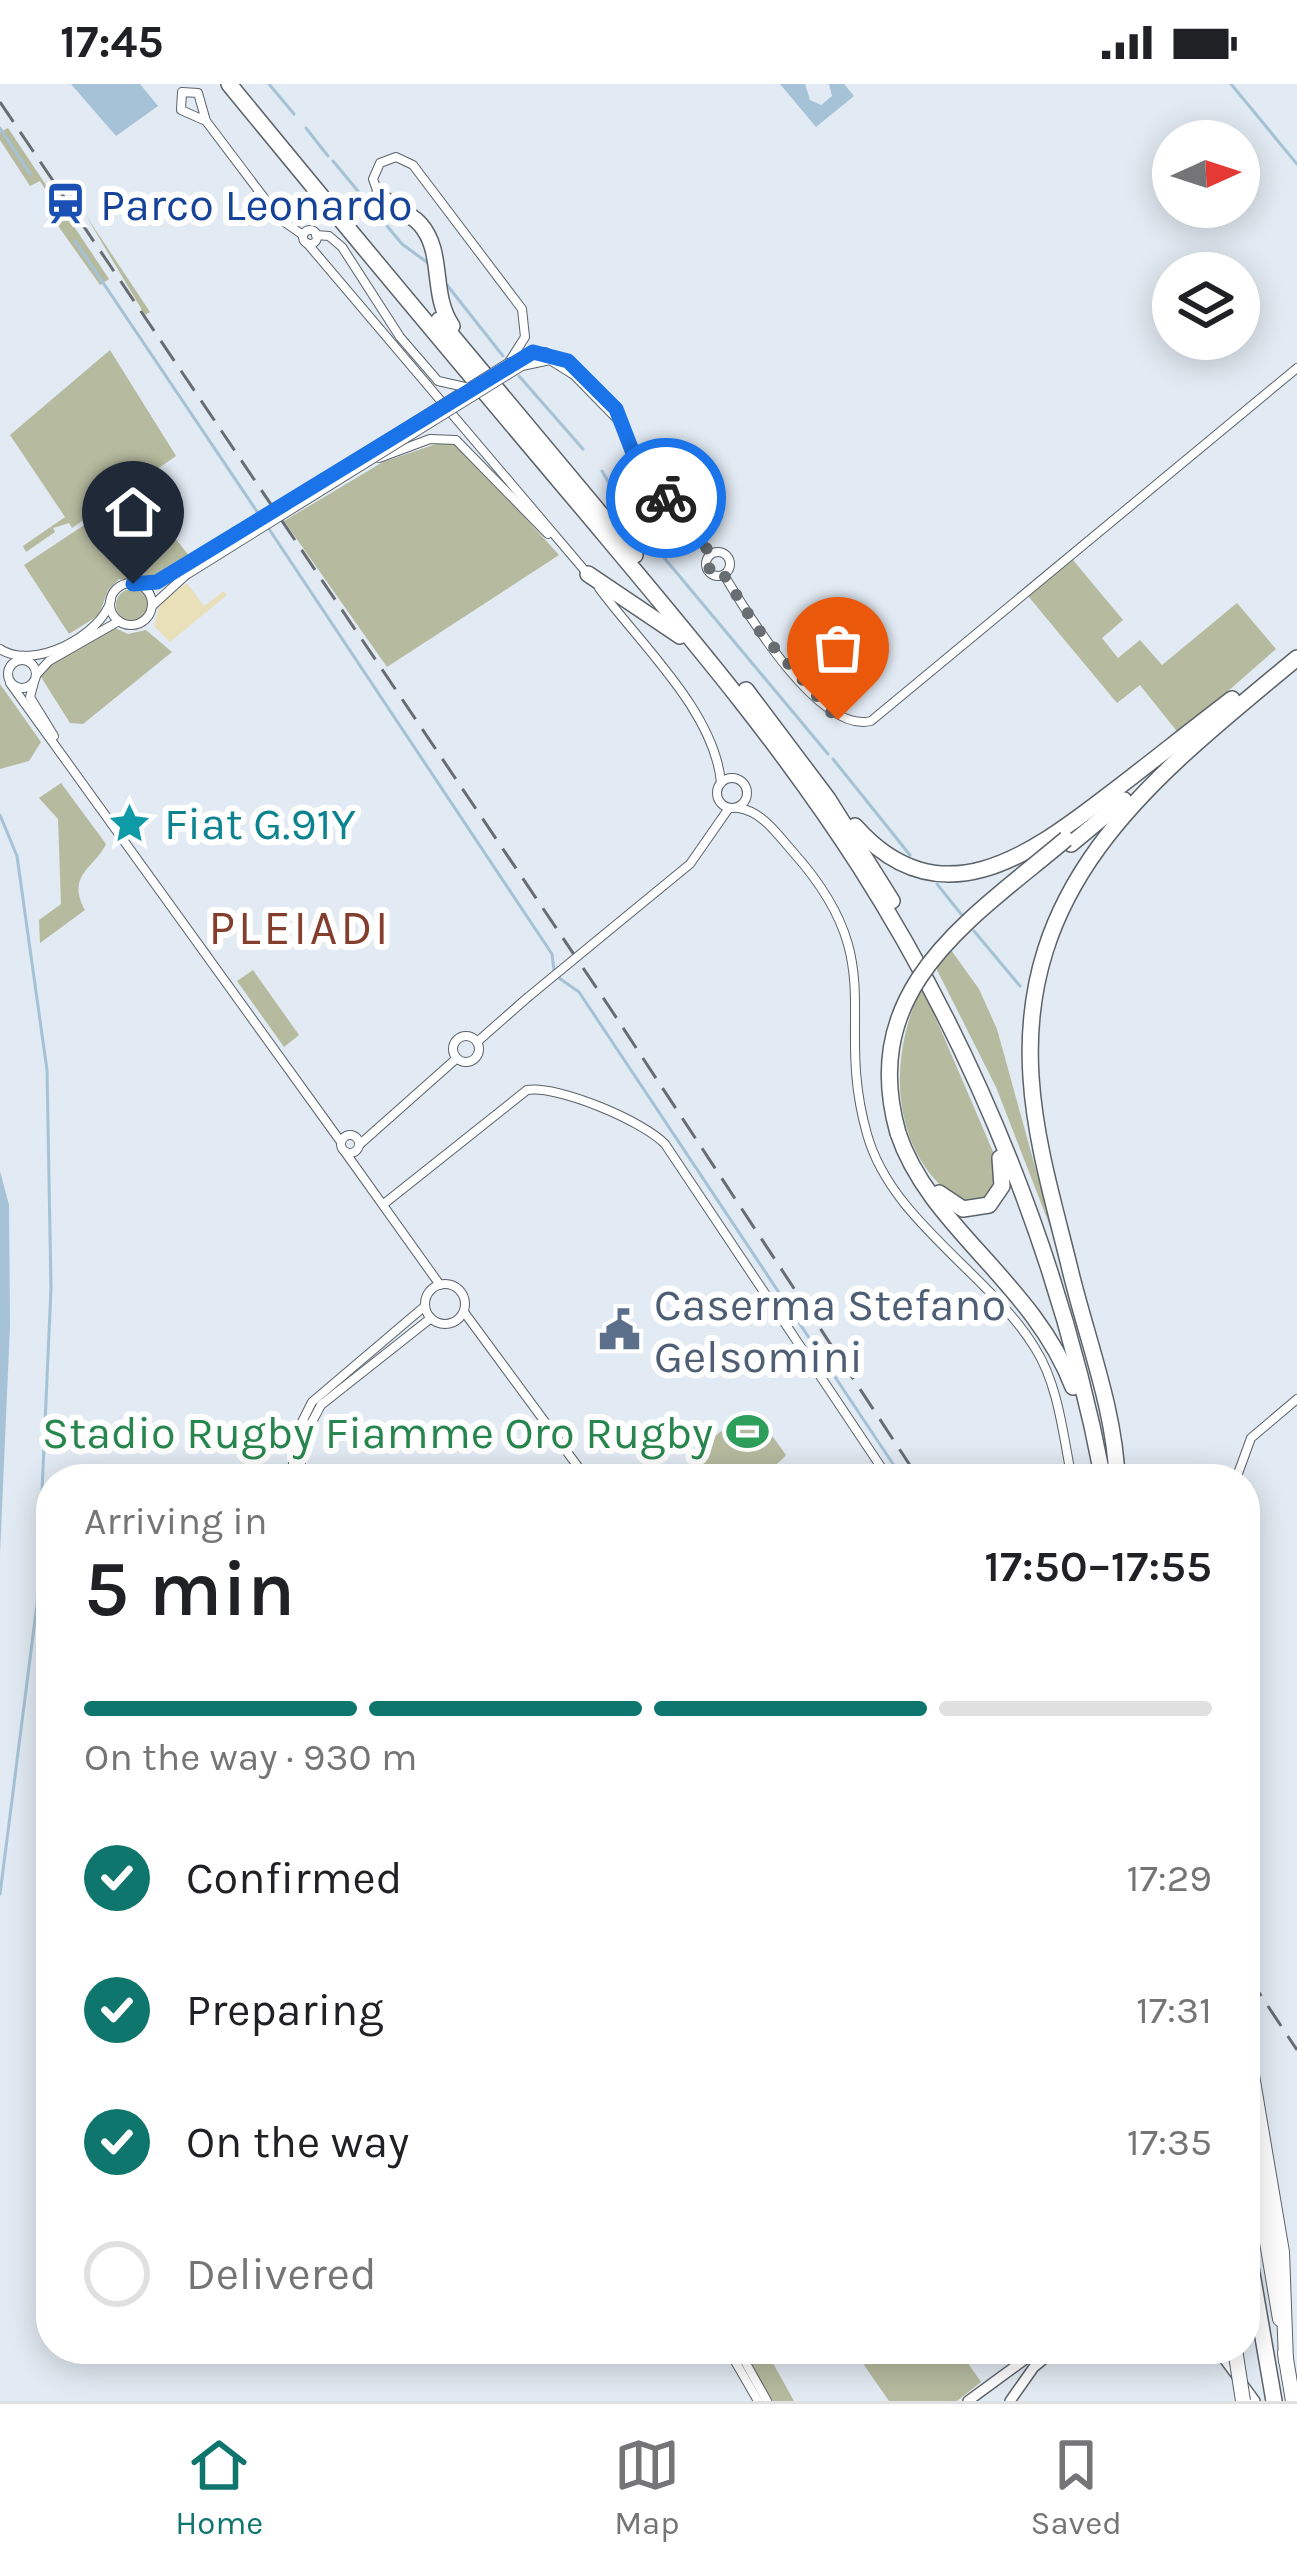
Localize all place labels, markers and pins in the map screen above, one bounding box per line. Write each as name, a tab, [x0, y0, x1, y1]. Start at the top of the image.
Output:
place label: Parco Leonardo	[100, 179, 413, 231]
station icon: Parco Leonardo	[43, 181, 89, 227]
pin	[82, 461, 184, 584]
pin	[787, 597, 889, 720]
place label: Fiat G.91Y	[164, 798, 356, 850]
place icon: Fiat G.91Y	[107, 800, 153, 846]
place label: Caserma Stefano Gelsomini	[654, 1279, 1006, 1383]
public building icon: Caserma Stefano Gelsomini	[597, 1307, 643, 1353]
place label: Stadio Rugby Fiamme Oro Rugby	[42, 1407, 713, 1460]
sports icon: Stadio Rugby Fiamme Oro Rugby	[724, 1409, 770, 1455]

